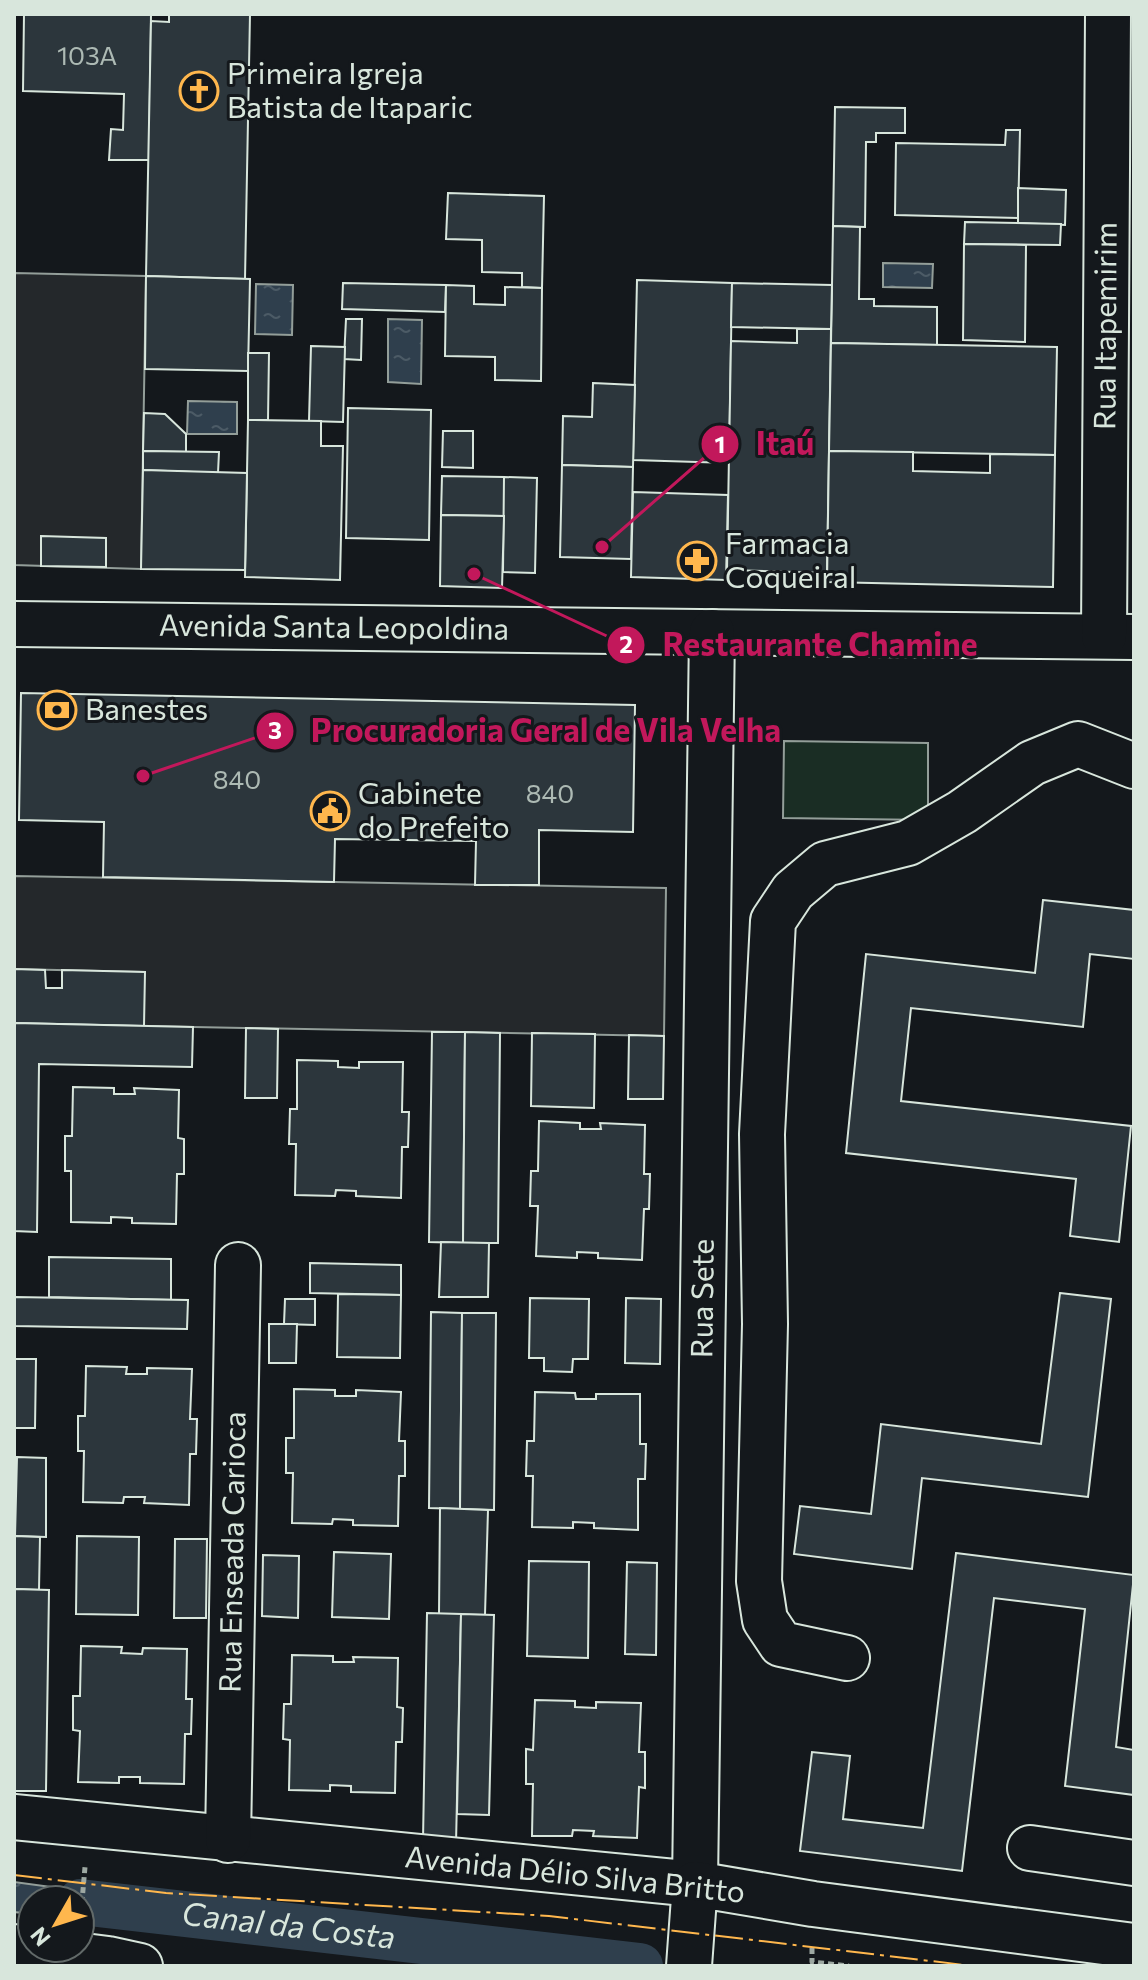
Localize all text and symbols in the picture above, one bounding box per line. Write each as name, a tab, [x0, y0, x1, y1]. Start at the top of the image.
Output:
house number: 103A	[57, 39, 117, 70]
place label: Primeira Igreja Batista de Itaparic	[227, 53, 473, 124]
church icon: Primeira Igreja Batista de Itaparic	[178, 70, 220, 112]
street label: Rua Itapemirim	[1084, 222, 1123, 430]
callout: Itaú	[700, 416, 831, 472]
text: Itaú	[756, 422, 814, 462]
text: 1	[715, 429, 725, 458]
place label: Farmacia Coqueiral	[725, 523, 856, 594]
pharmacy icon: Farmacia Coqueiral	[676, 540, 718, 582]
street label: Avenida Santa Leopoldina	[159, 605, 509, 646]
callout: Restaurante Chamine	[606, 617, 994, 673]
text: Restaurante Chamine	[662, 623, 978, 663]
text: 2	[619, 629, 633, 658]
bank icon: Banestes	[36, 689, 78, 731]
place label: Banestes	[85, 689, 208, 726]
callout: Procuradoria Geral de Vila Velha	[255, 703, 797, 759]
text: Procuradoria Geral de Vila Velha	[311, 709, 781, 749]
text: 3	[268, 715, 282, 744]
house number: 840	[213, 763, 261, 794]
place label: Gabinete do Prefeito	[358, 773, 510, 844]
house number: 840	[526, 777, 574, 808]
public building icon: Gabinete do Prefeito	[309, 790, 351, 832]
street label: Rua Sete	[681, 1238, 720, 1358]
street label: Rua Enseada Carioca	[210, 1411, 251, 1693]
street label: Avenida Délio Silva Britto	[403, 1836, 747, 1909]
north arrow	[16, 1884, 96, 1964]
water label: Canal da Costa	[180, 1892, 398, 1956]
text: N	[24, 1922, 56, 1952]

